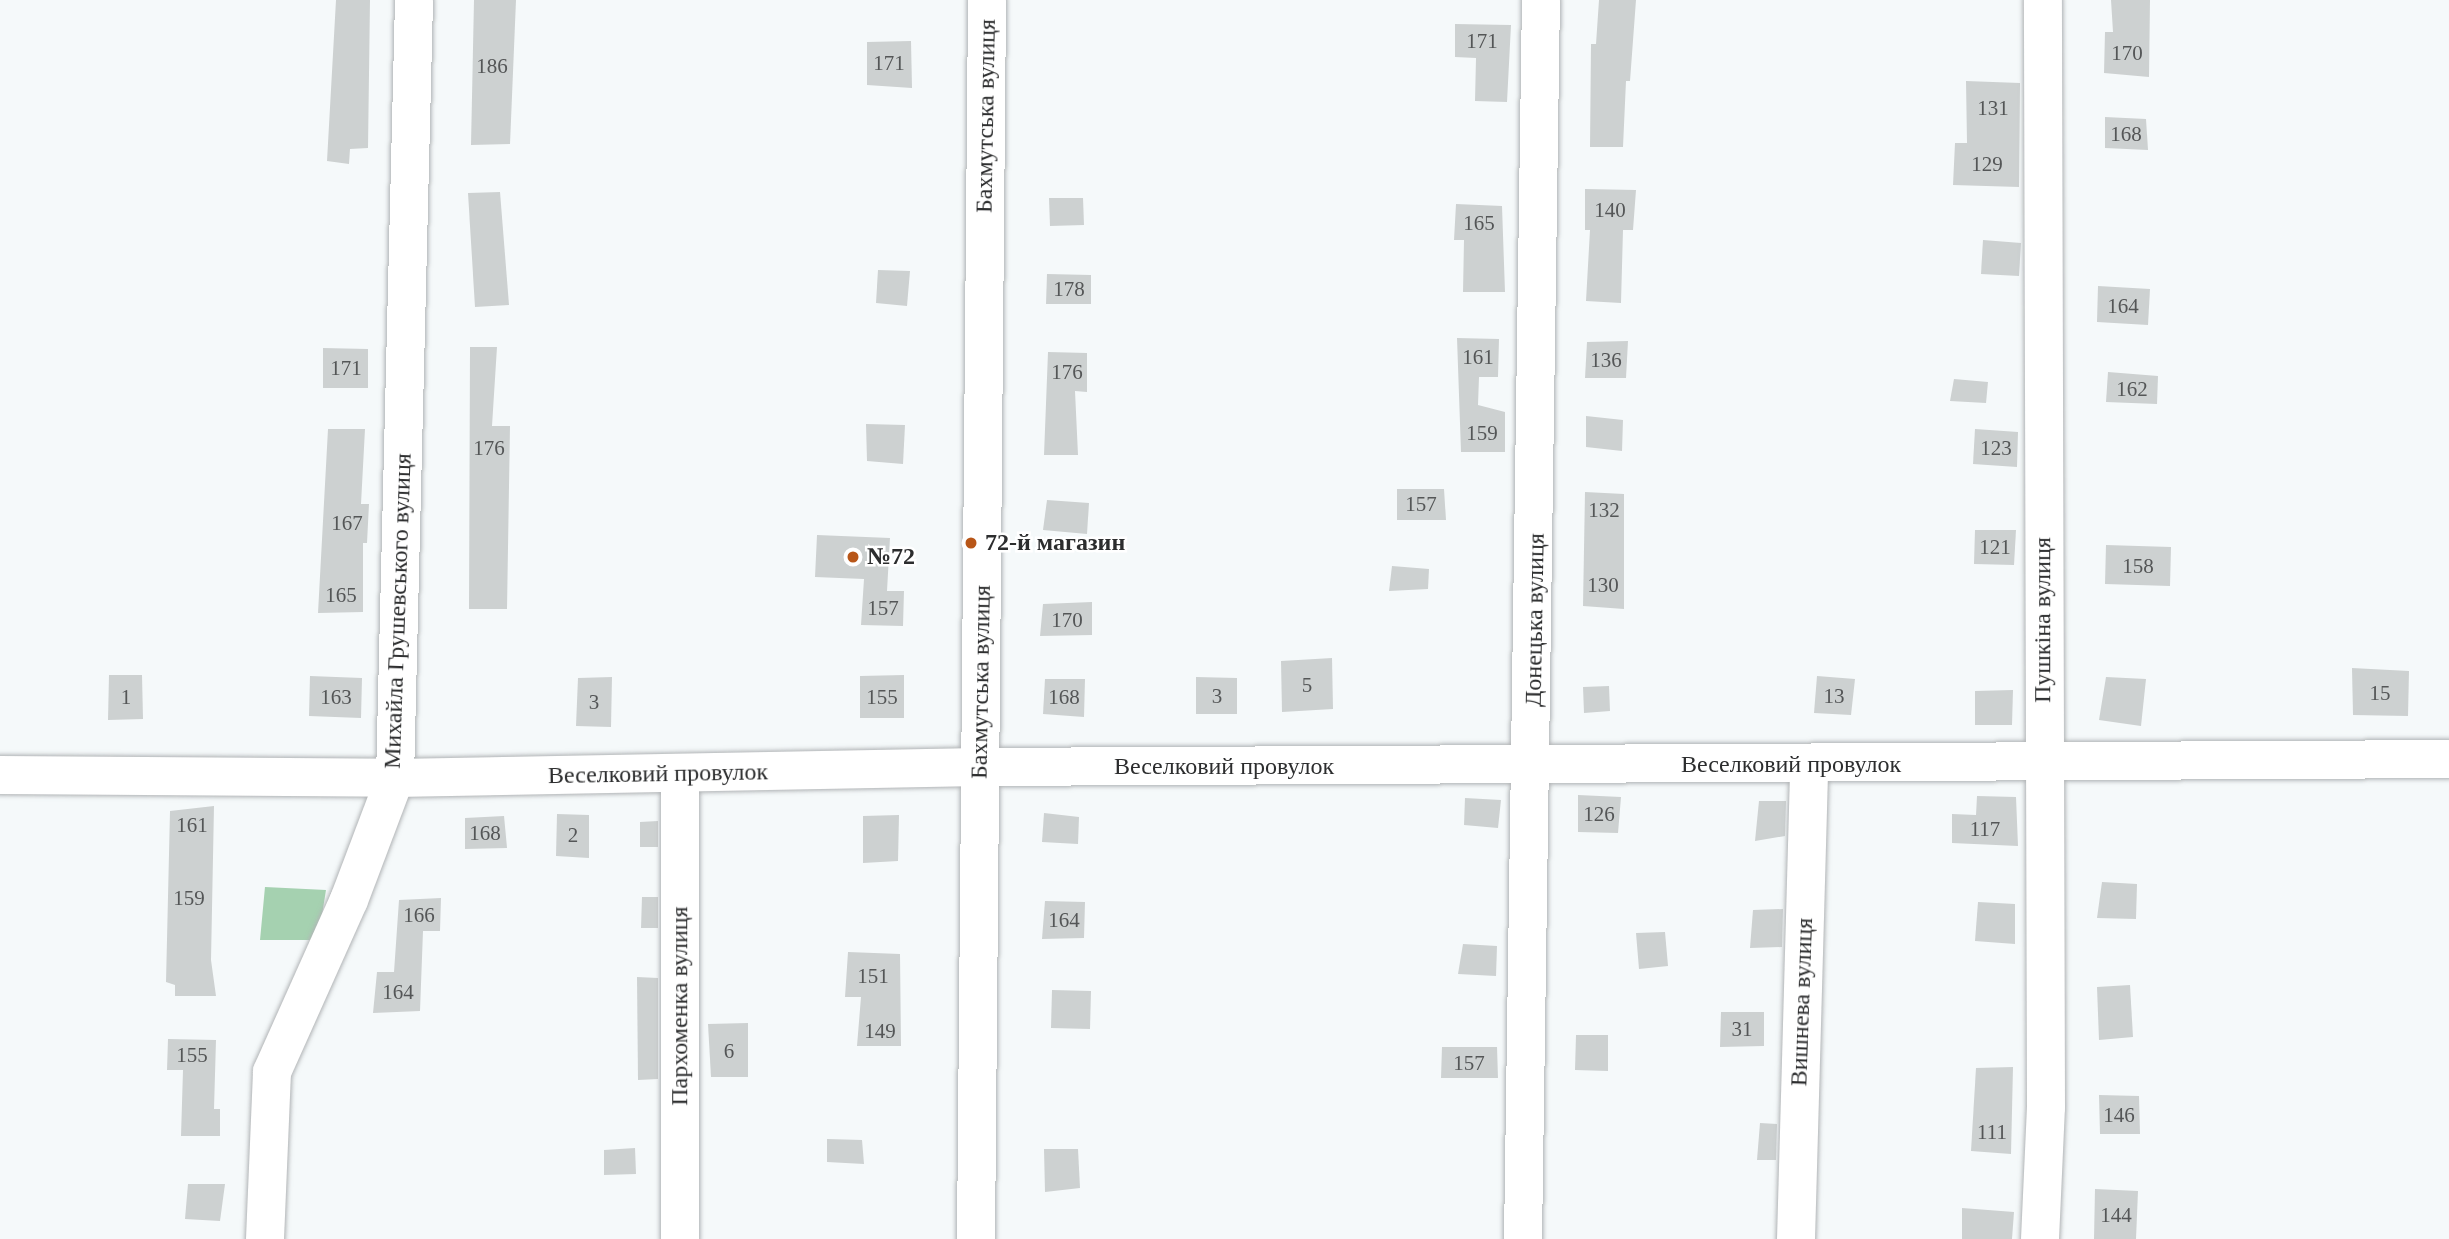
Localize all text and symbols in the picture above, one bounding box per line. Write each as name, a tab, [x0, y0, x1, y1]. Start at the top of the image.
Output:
street label: Бахмутська вулиця	[970, 19, 1002, 213]
house number: 171	[1466, 28, 1498, 54]
house number: 170	[2111, 40, 2143, 66]
house number: 171	[873, 50, 905, 76]
house number: 186	[476, 53, 508, 79]
house number: 131	[1977, 95, 2009, 121]
house number: 168	[2110, 121, 2142, 147]
house number: 129	[1971, 151, 2003, 177]
house number: 140	[1594, 197, 1626, 223]
house number: 165	[1463, 210, 1495, 236]
house number: 178	[1053, 276, 1085, 302]
house number: 164	[2107, 293, 2139, 319]
house number: 161	[1462, 344, 1494, 370]
house number: 136	[1590, 347, 1622, 373]
house number: 171	[330, 355, 362, 381]
house number: 176	[1051, 359, 1083, 385]
house number: 162	[2116, 376, 2148, 402]
house number: 159	[1466, 420, 1498, 446]
house number: 176	[473, 435, 505, 461]
house number: 123	[1980, 435, 2012, 461]
street label: Михайла Грушевського вулиця	[378, 453, 418, 769]
house number: 157	[1405, 491, 1437, 517]
house number: 132	[1588, 497, 1620, 523]
house number: 167	[331, 510, 363, 536]
place label: 72-й магазин	[985, 529, 1125, 557]
street label: Донецька вулиця	[1519, 533, 1551, 707]
house number: 121	[1979, 534, 2011, 560]
marker: 72-й магазин	[963, 535, 979, 551]
street label: Пушкіна вулиця	[2029, 537, 2057, 703]
place label: №72	[867, 543, 915, 571]
marker: №72	[845, 549, 861, 565]
house number: 158	[2122, 553, 2154, 579]
house number: 130	[1587, 572, 1619, 598]
house number: 165	[325, 582, 357, 608]
street label: Бахмутська вулиця	[965, 585, 997, 779]
house number: 157	[867, 595, 899, 621]
house number: 170	[1051, 607, 1083, 633]
house number: 5	[1302, 672, 1312, 698]
house number: 15	[2370, 680, 2390, 706]
house number: 3	[1212, 683, 1222, 709]
house number: 13	[1824, 683, 1844, 709]
house number: 1	[121, 684, 131, 710]
house number: 163	[320, 684, 352, 710]
house number: 155	[866, 684, 898, 710]
house number: 168	[1048, 684, 1080, 710]
house number: 3	[589, 689, 599, 715]
street label: Веселковий провулок	[1681, 751, 1901, 779]
street label: Веселковий провулок	[1114, 753, 1334, 781]
street label: Веселковий провулок	[548, 758, 768, 790]
house number: 126	[1583, 801, 1615, 827]
house number: 161	[176, 812, 208, 838]
house number: 117	[1970, 816, 2000, 842]
house number: 168	[469, 820, 501, 846]
house number: 2	[568, 822, 578, 848]
house number: 159	[173, 885, 205, 911]
house number: 166	[403, 902, 435, 928]
street label: Пархоменка вулиця	[666, 906, 694, 1106]
house number: 164	[1048, 907, 1080, 933]
street label: Вишнева вулиця	[1785, 917, 1819, 1087]
house number: 151	[857, 963, 889, 989]
house number: 164	[382, 979, 414, 1005]
house number: 31	[1732, 1016, 1752, 1042]
house number: 149	[864, 1018, 896, 1044]
house number: 6	[724, 1038, 734, 1064]
house number: 155	[176, 1042, 208, 1068]
house number: 157	[1453, 1050, 1485, 1076]
house number: 146	[2103, 1102, 2135, 1128]
house number: 111	[1977, 1119, 2007, 1145]
house number: 144	[2100, 1202, 2132, 1228]

